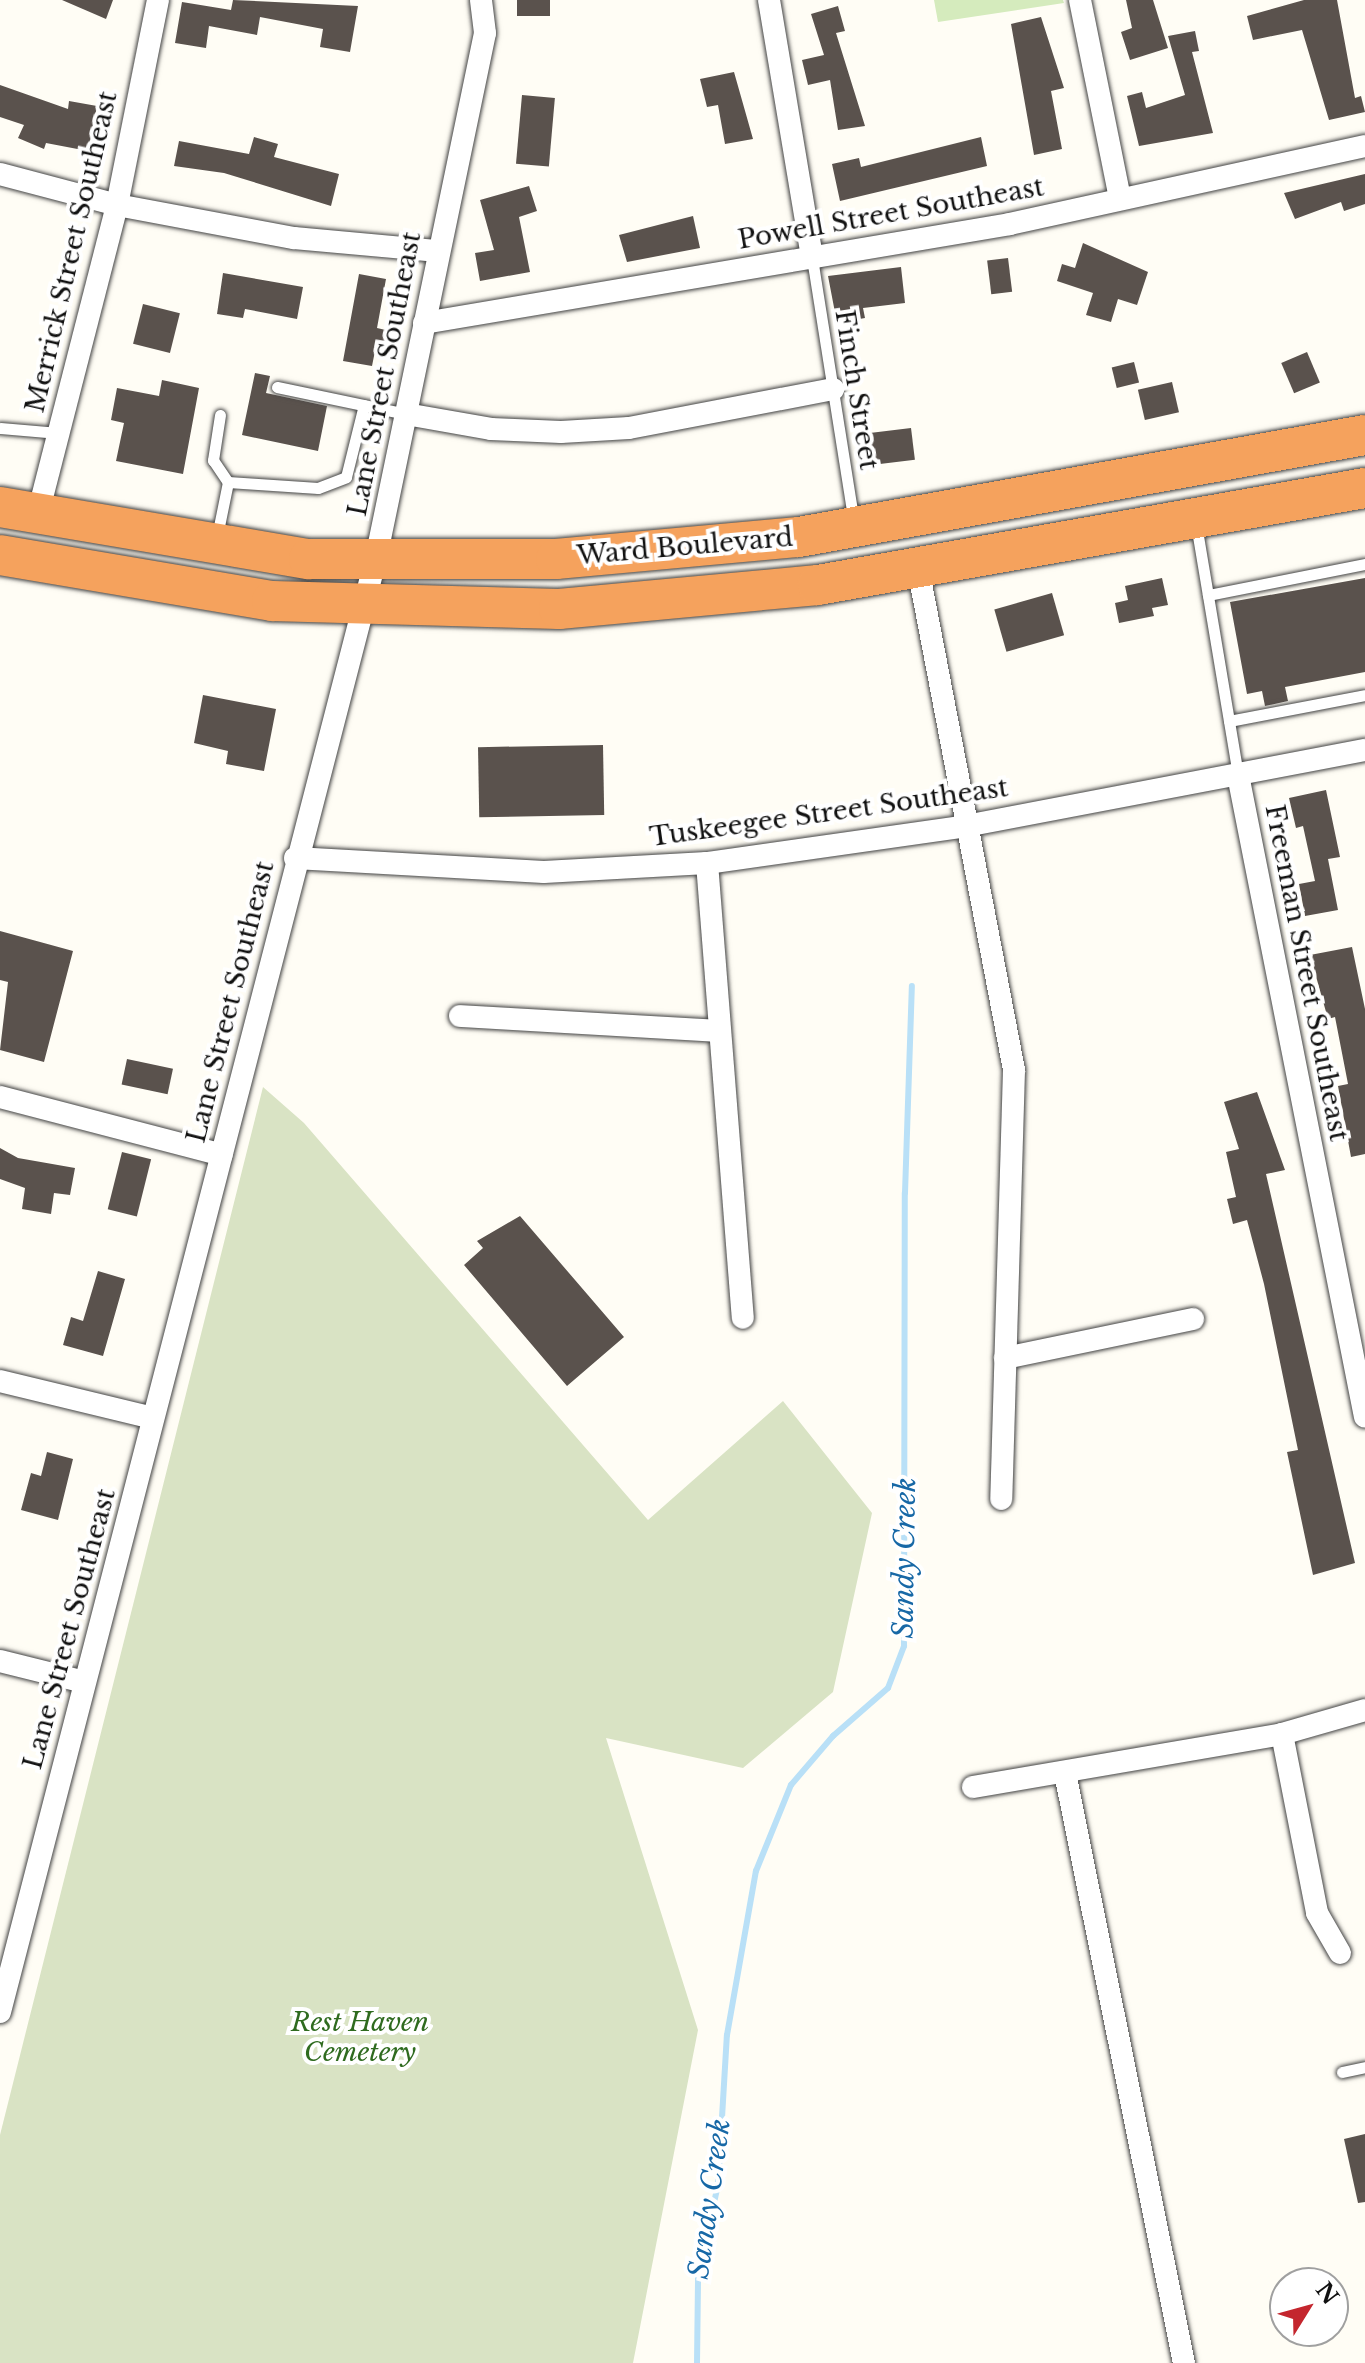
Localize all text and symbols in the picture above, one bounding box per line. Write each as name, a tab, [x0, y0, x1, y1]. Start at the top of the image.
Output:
street label: Merrick Street Southeast	[20, 88, 124, 416]
street label: Powell Street Southeast	[736, 172, 1046, 256]
street label: Lane Street Southeast	[342, 229, 428, 519]
street label: Finch Street	[828, 308, 884, 472]
street label: Ward Boulevard	[576, 522, 794, 572]
street label: Tuskeegee Street Southeast	[648, 772, 1010, 854]
street label: Freeman Street Southeast	[1258, 802, 1354, 1144]
street label: Lane Street Southeast	[181, 858, 281, 1146]
water label: Sandy Creek	[887, 1477, 923, 1639]
street label: Lane Street Southeast	[18, 1485, 122, 1773]
park label: Rest Haven Cemetery	[291, 2007, 429, 2068]
water label: Sandy Creek	[682, 2117, 738, 2281]
north arrow	[1269, 2267, 1349, 2347]
text: N	[1310, 2277, 1344, 2310]

